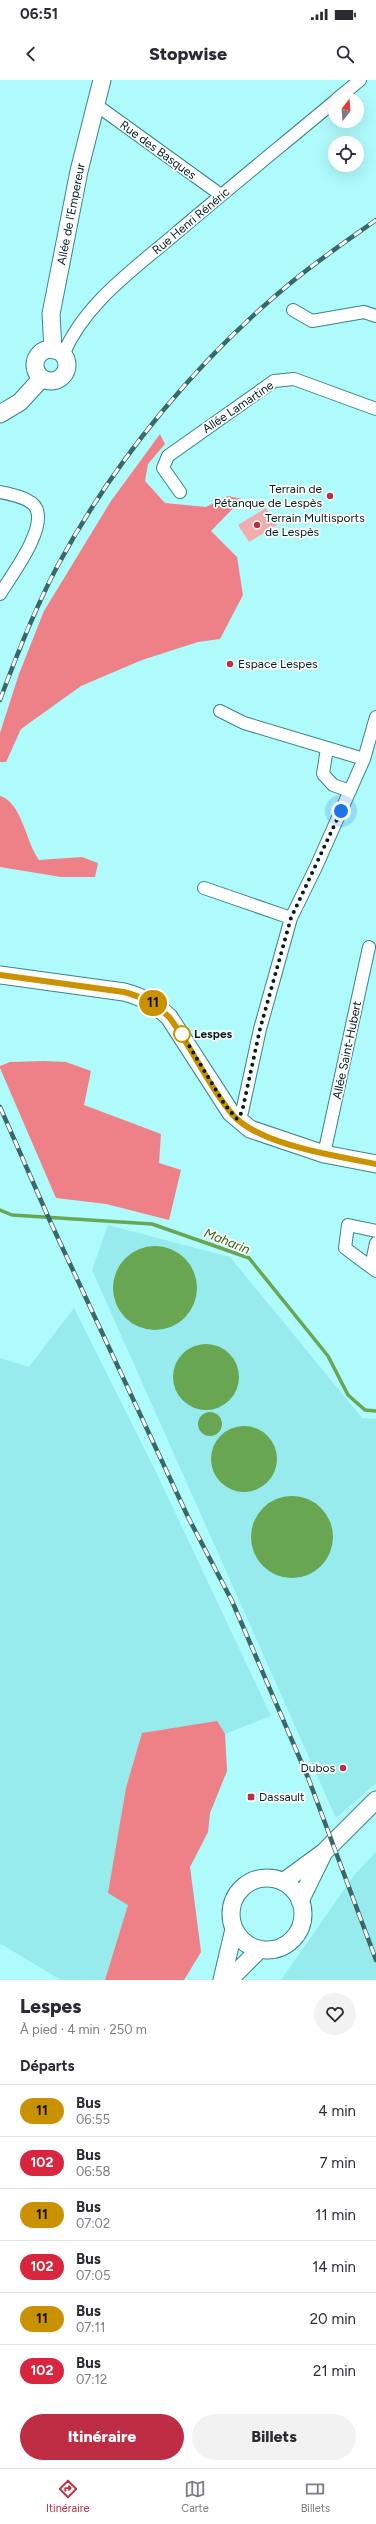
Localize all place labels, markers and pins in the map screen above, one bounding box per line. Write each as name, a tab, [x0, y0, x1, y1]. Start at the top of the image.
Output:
place label: Terrain de Pétanque de Lespès	[214, 482, 322, 510]
marker: Terrain de Pétanque de Lespès	[325, 491, 335, 501]
place label: Terrain Multisports de Lespès	[265, 511, 365, 539]
marker: Terrain Multisports de Lespès	[252, 520, 262, 530]
place label: Espace Lespes	[238, 657, 318, 671]
marker: Espace Lespes	[225, 659, 235, 669]
marker: Lespes	[173, 1025, 191, 1043]
place label: Lespes	[194, 1027, 233, 1041]
place label: Dubos	[300, 1761, 335, 1775]
marker: Dubos	[338, 1763, 348, 1773]
place label: Dassault	[259, 1790, 305, 1804]
marker: Dassault	[246, 1792, 256, 1802]

